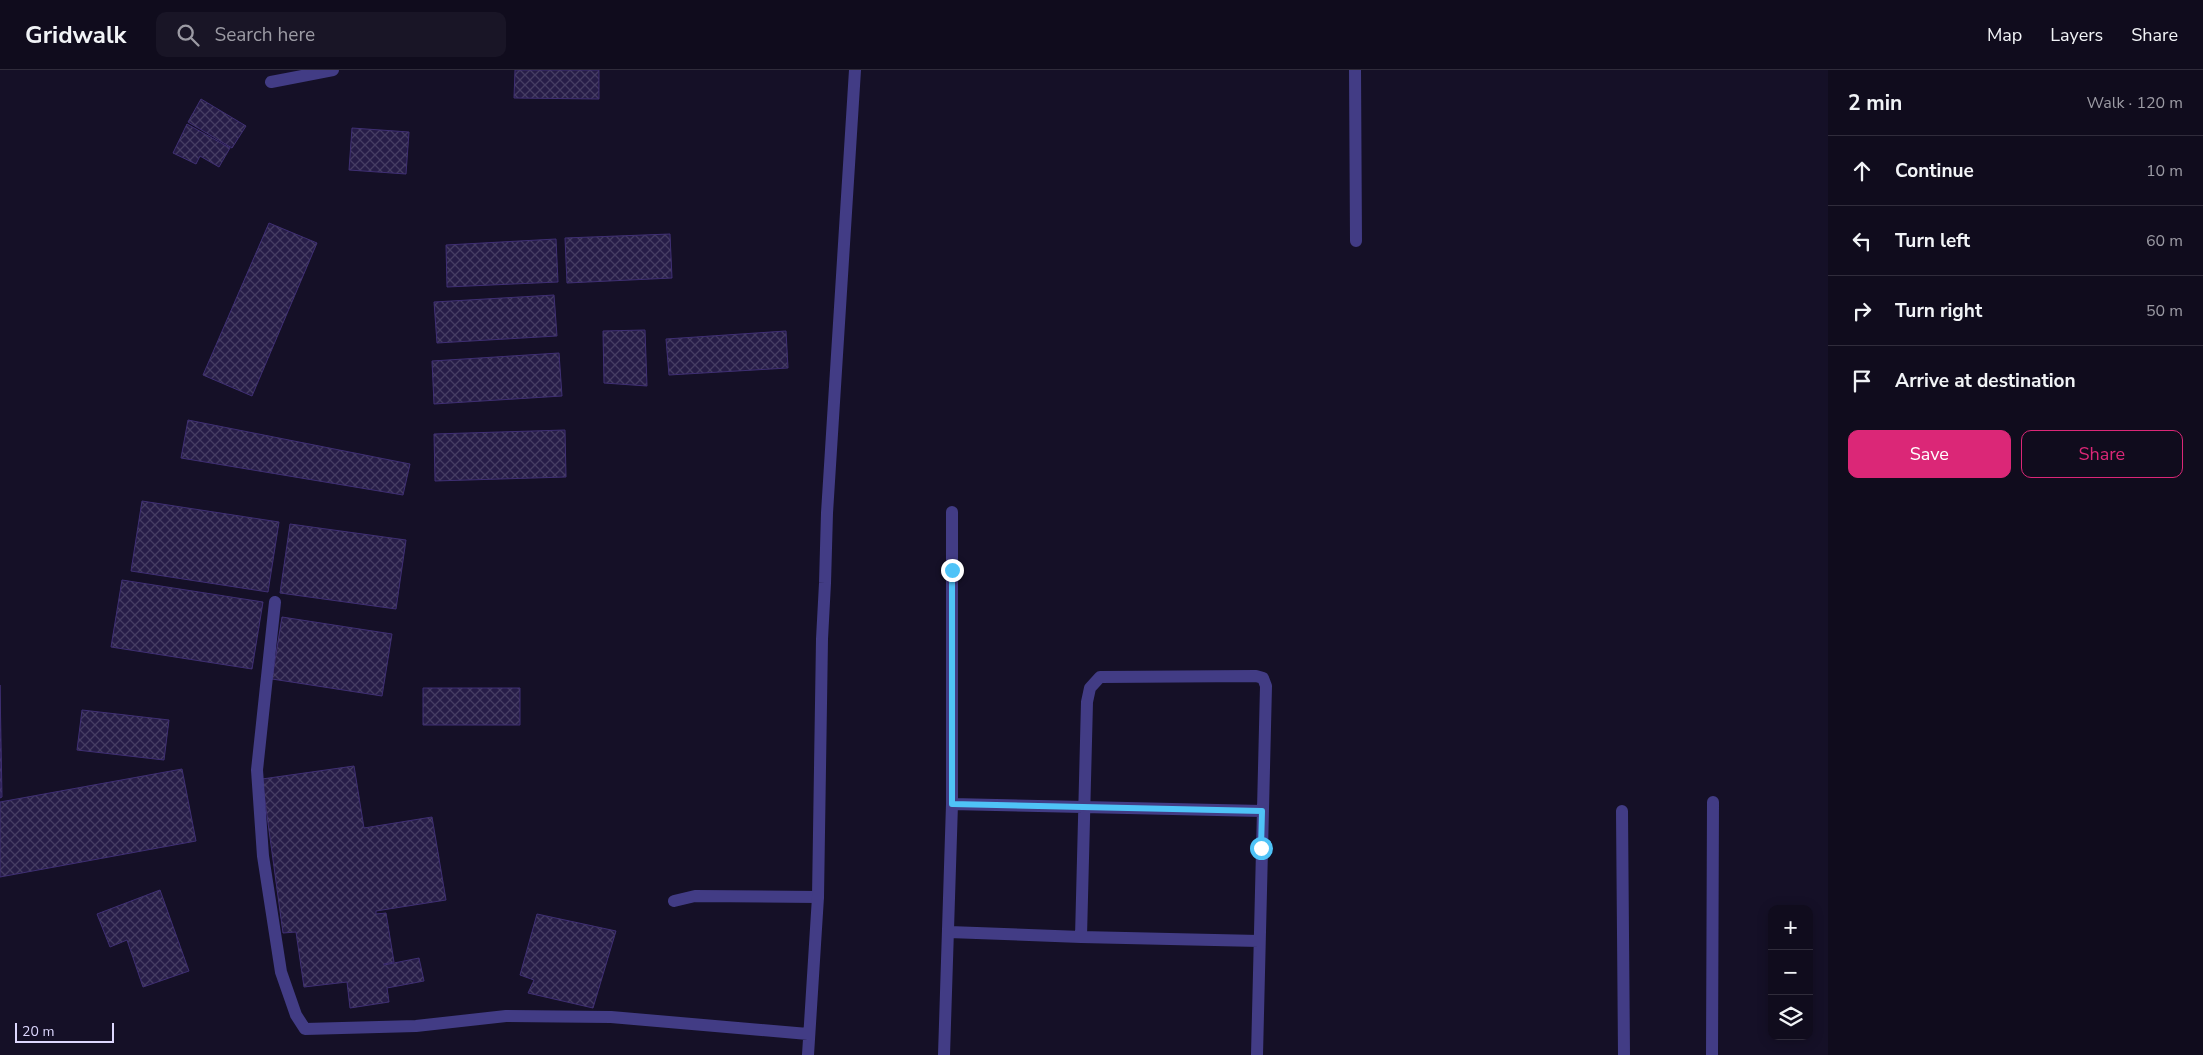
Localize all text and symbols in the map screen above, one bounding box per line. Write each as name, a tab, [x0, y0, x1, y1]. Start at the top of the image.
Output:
search box	[156, 12, 506, 57]
text: Gridwalk	[25, 19, 126, 51]
icon: search	[174, 21, 202, 49]
text: Search here	[214, 22, 315, 48]
text: Map	[1987, 23, 2022, 47]
text: Layers	[2050, 23, 2103, 47]
text: Share	[2131, 23, 2178, 47]
text: 2 min	[1848, 89, 1902, 117]
text: Walk · 120 m	[2087, 92, 2183, 114]
icon: ahead	[1848, 157, 1876, 185]
text: Continue	[1895, 158, 1974, 184]
text: 10 m	[2146, 160, 2183, 182]
icon: left	[1848, 227, 1876, 255]
text: Turn left	[1895, 228, 1970, 254]
text: 60 m	[2146, 230, 2183, 252]
icon: right	[1848, 297, 1876, 325]
text: Turn right	[1895, 298, 1982, 324]
text: 50 m	[2146, 300, 2183, 322]
icon: arrive	[1848, 367, 1876, 395]
text: Arrive at destination	[1895, 368, 2076, 394]
button: Save	[1848, 430, 2011, 478]
button: Share	[2021, 430, 2183, 478]
route end	[941, 559, 964, 582]
route start	[1250, 837, 1273, 860]
map controls	[1768, 905, 1813, 1040]
button: +	[1768, 905, 1813, 950]
button: −	[1768, 950, 1813, 995]
button: layers	[1768, 995, 1813, 1040]
scale bar	[15, 1020, 114, 1043]
text: 20 m	[22, 1022, 54, 1041]

